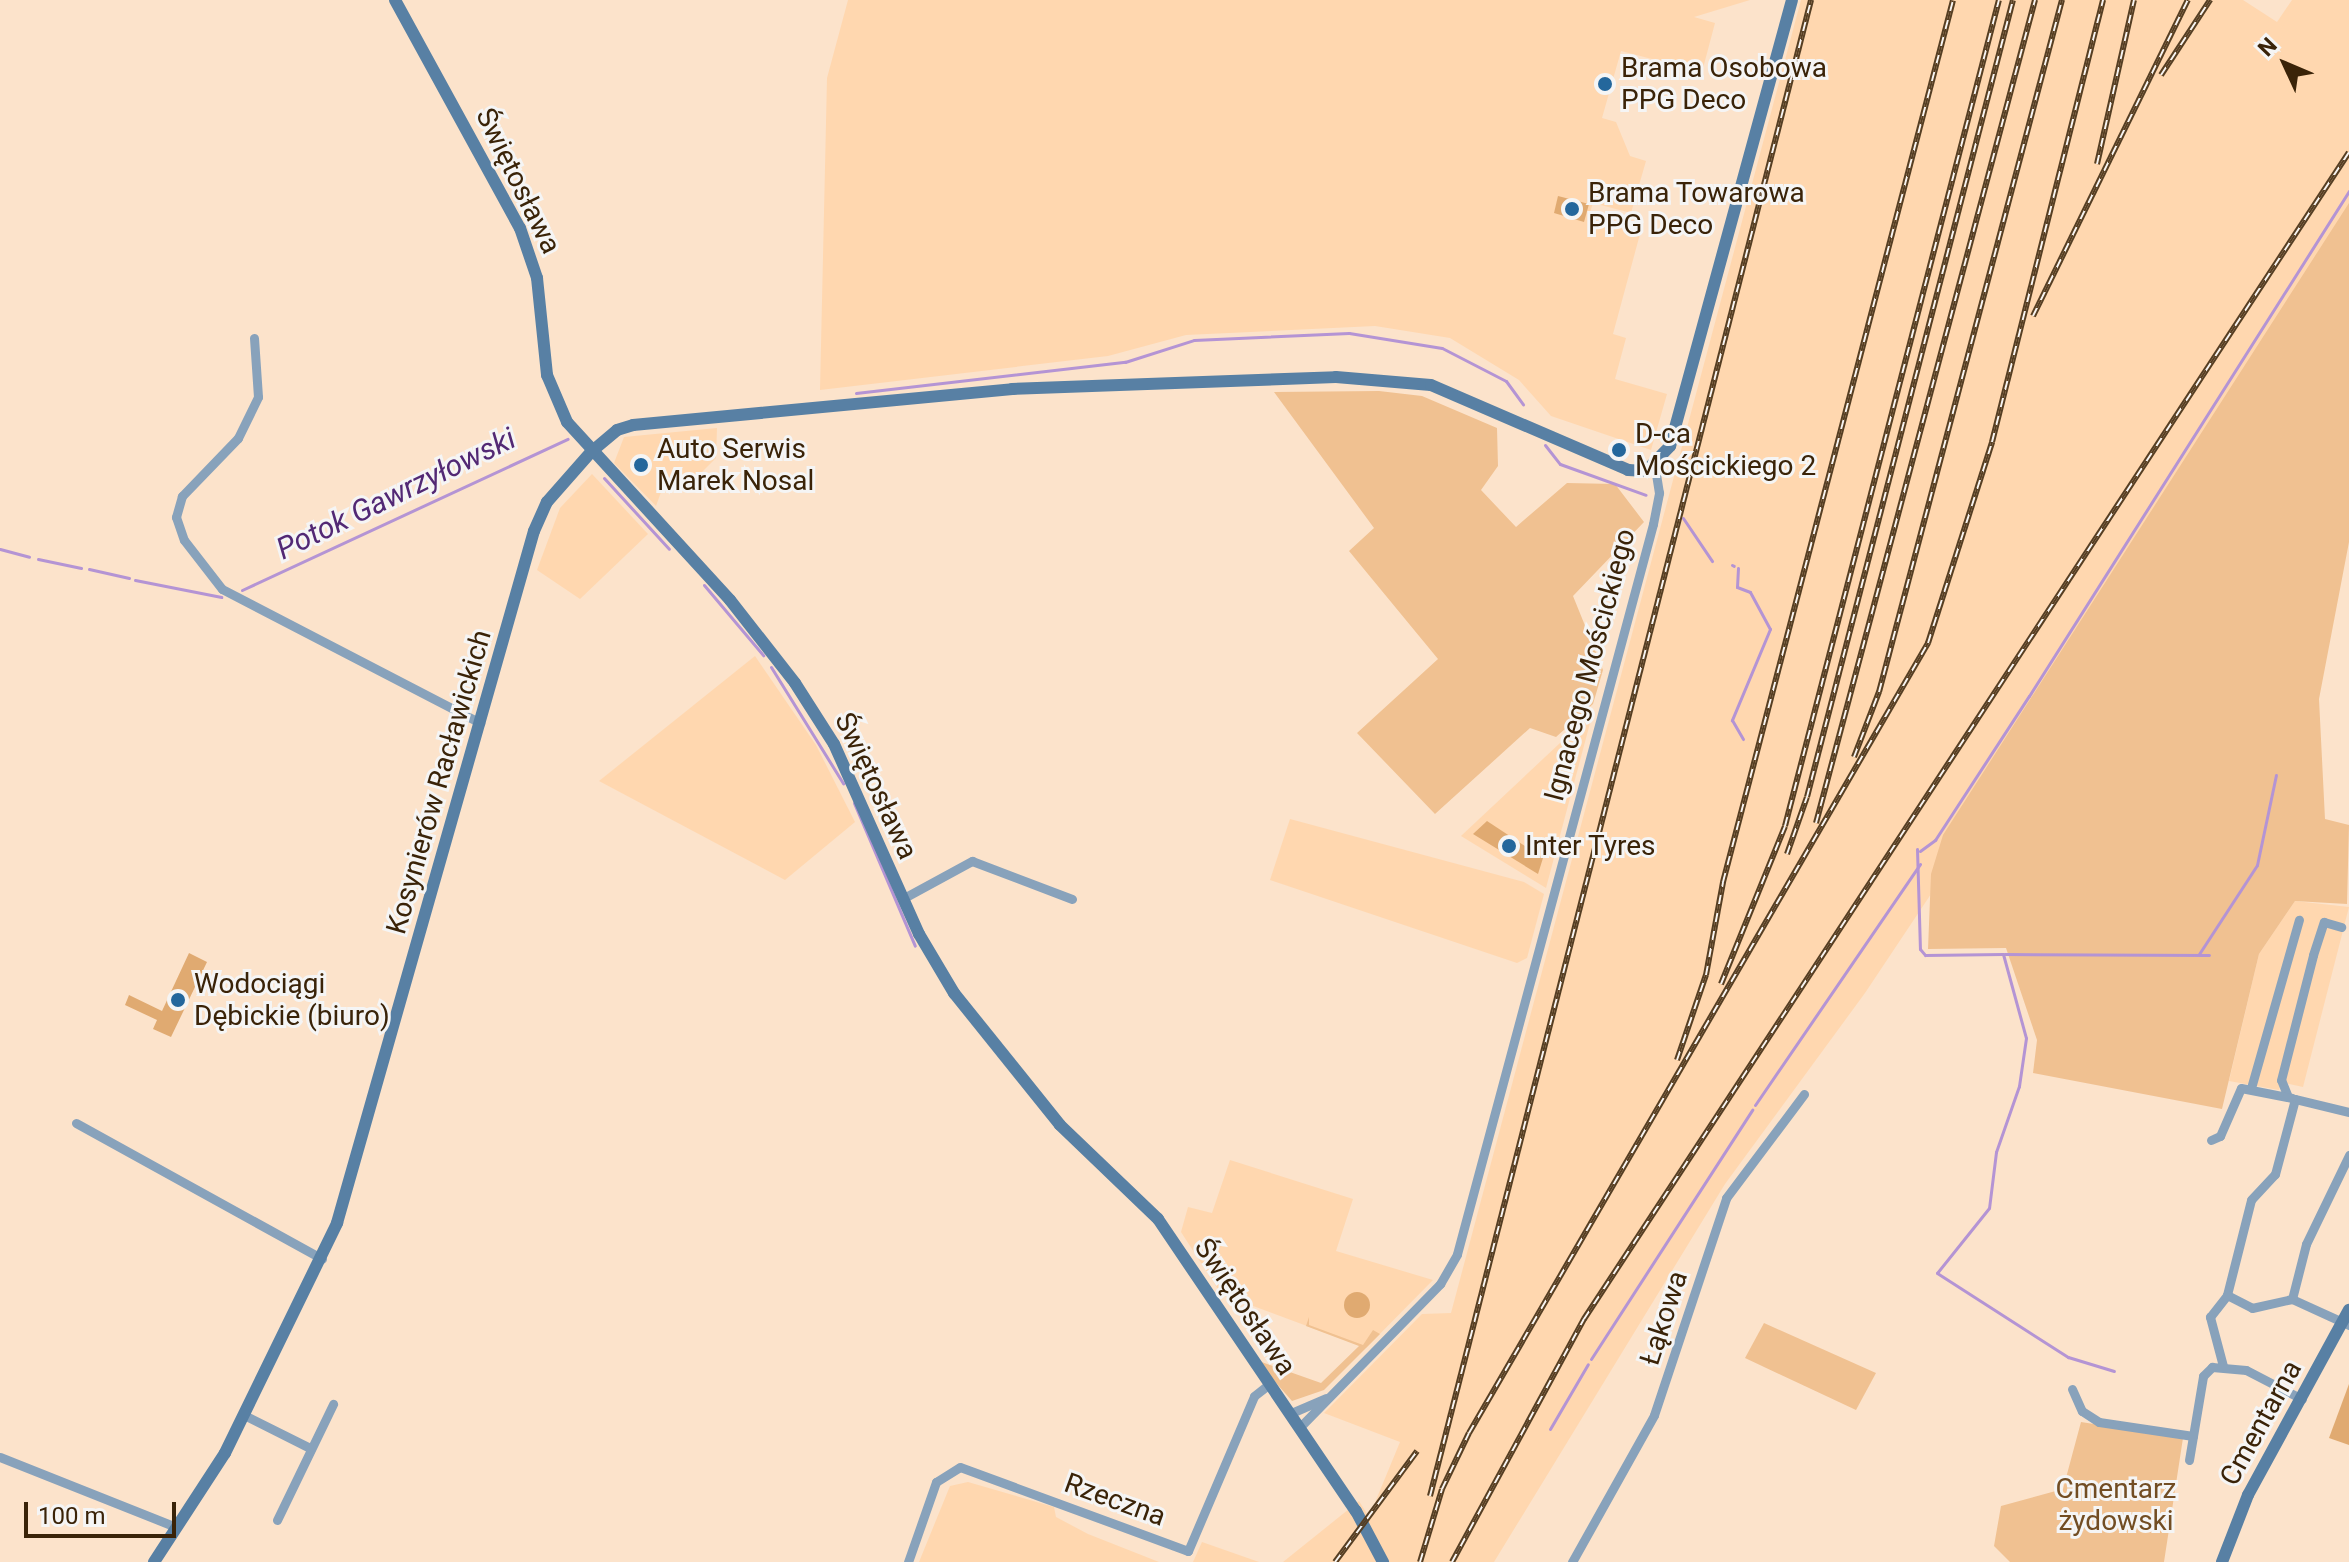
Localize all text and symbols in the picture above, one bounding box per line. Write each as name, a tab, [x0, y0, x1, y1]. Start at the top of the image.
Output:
north arrow	[2245, 24, 2325, 104]
text: N	[2253, 33, 2282, 61]
place label: Brama Osobowa PPG Deco	[1621, 51, 1827, 117]
marker: Brama Osobowa PPG Deco	[1596, 75, 1614, 93]
street label: Świętosława	[468, 103, 568, 259]
place label: Brama Towarowa PPG Deco	[1588, 176, 1805, 242]
marker: Brama Towarowa PPG Deco	[1563, 200, 1581, 218]
place label: D-ca Mościckiego 2	[1635, 417, 1816, 483]
water label: Potok Gawrzyłowski	[271, 421, 521, 567]
place label: Auto Serwis Marek Nosal	[657, 432, 814, 498]
marker: D-ca Mościckiego 2	[1610, 441, 1628, 459]
marker: Auto Serwis Marek Nosal	[632, 456, 650, 474]
street label: Ignacego Mościckiego	[1537, 525, 1643, 805]
street label: Kosynierów Racławickich	[379, 626, 499, 938]
street label: Świętosława	[827, 707, 925, 865]
place label: Inter Tyres	[1525, 829, 1656, 863]
marker: Inter Tyres	[1500, 837, 1518, 855]
place label: Wodociągi Dębickie (biuro)	[194, 967, 390, 1033]
marker: Wodociągi Dębickie (biuro)	[169, 991, 187, 1009]
street label: Świętosława	[1187, 1232, 1303, 1382]
street label: Łąkowa	[1633, 1267, 1695, 1369]
street label: Cmentarna	[2213, 1355, 2309, 1491]
street label: Rzeczna	[1060, 1466, 1170, 1534]
park label: Cmentarz żydowski	[2056, 1472, 2176, 1538]
scale bar	[28, 1486, 180, 1536]
text: 100 m	[38, 1502, 105, 1530]

